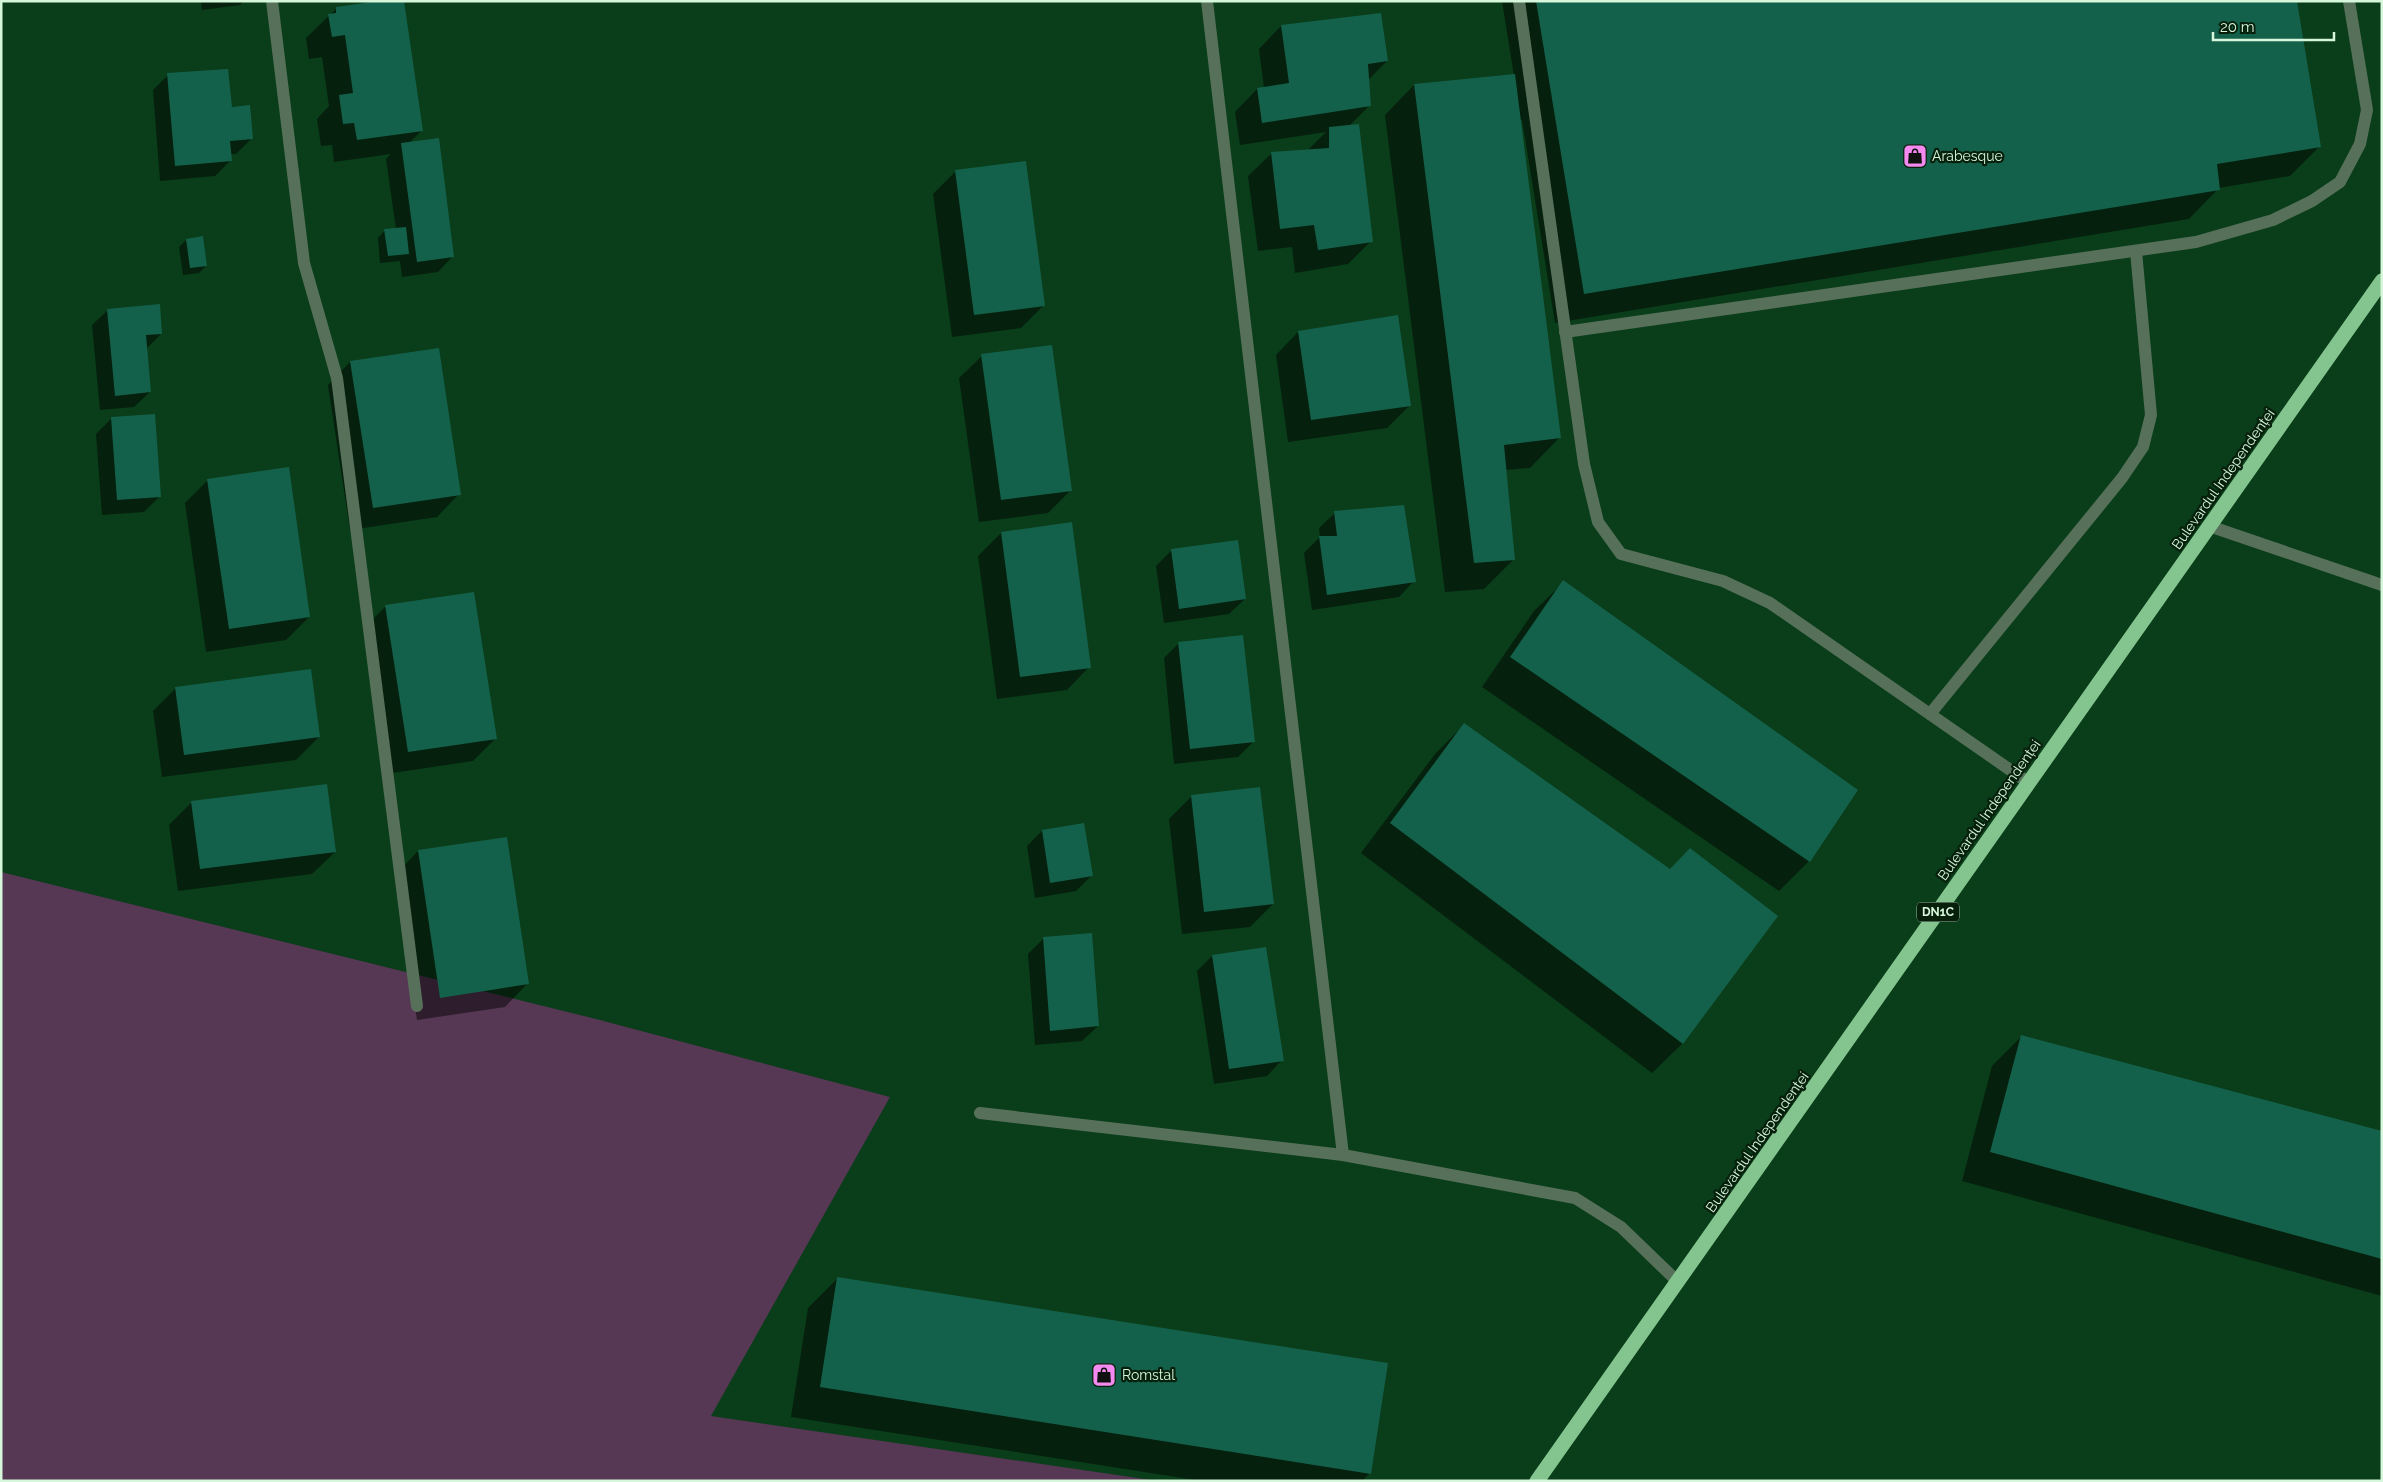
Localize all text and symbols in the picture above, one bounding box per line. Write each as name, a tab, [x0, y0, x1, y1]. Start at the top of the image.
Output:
scale bar	[2213, 10, 2334, 42]
text: 20 m	[2220, 18, 2255, 36]
shop icon: Arabesque	[1902, 143, 1928, 169]
place label: Arabesque	[1932, 148, 2003, 164]
street label: Bulevardul Independenței	[2168, 406, 2278, 552]
street label: Bulevardul Independenței	[1934, 737, 2044, 883]
road number: DN1C	[1917, 902, 1959, 922]
street label: Bulevardul Independenței	[1702, 1069, 1812, 1215]
shop icon: Romstal	[1091, 1362, 1117, 1388]
place label: Romstal	[1122, 1367, 1175, 1383]

